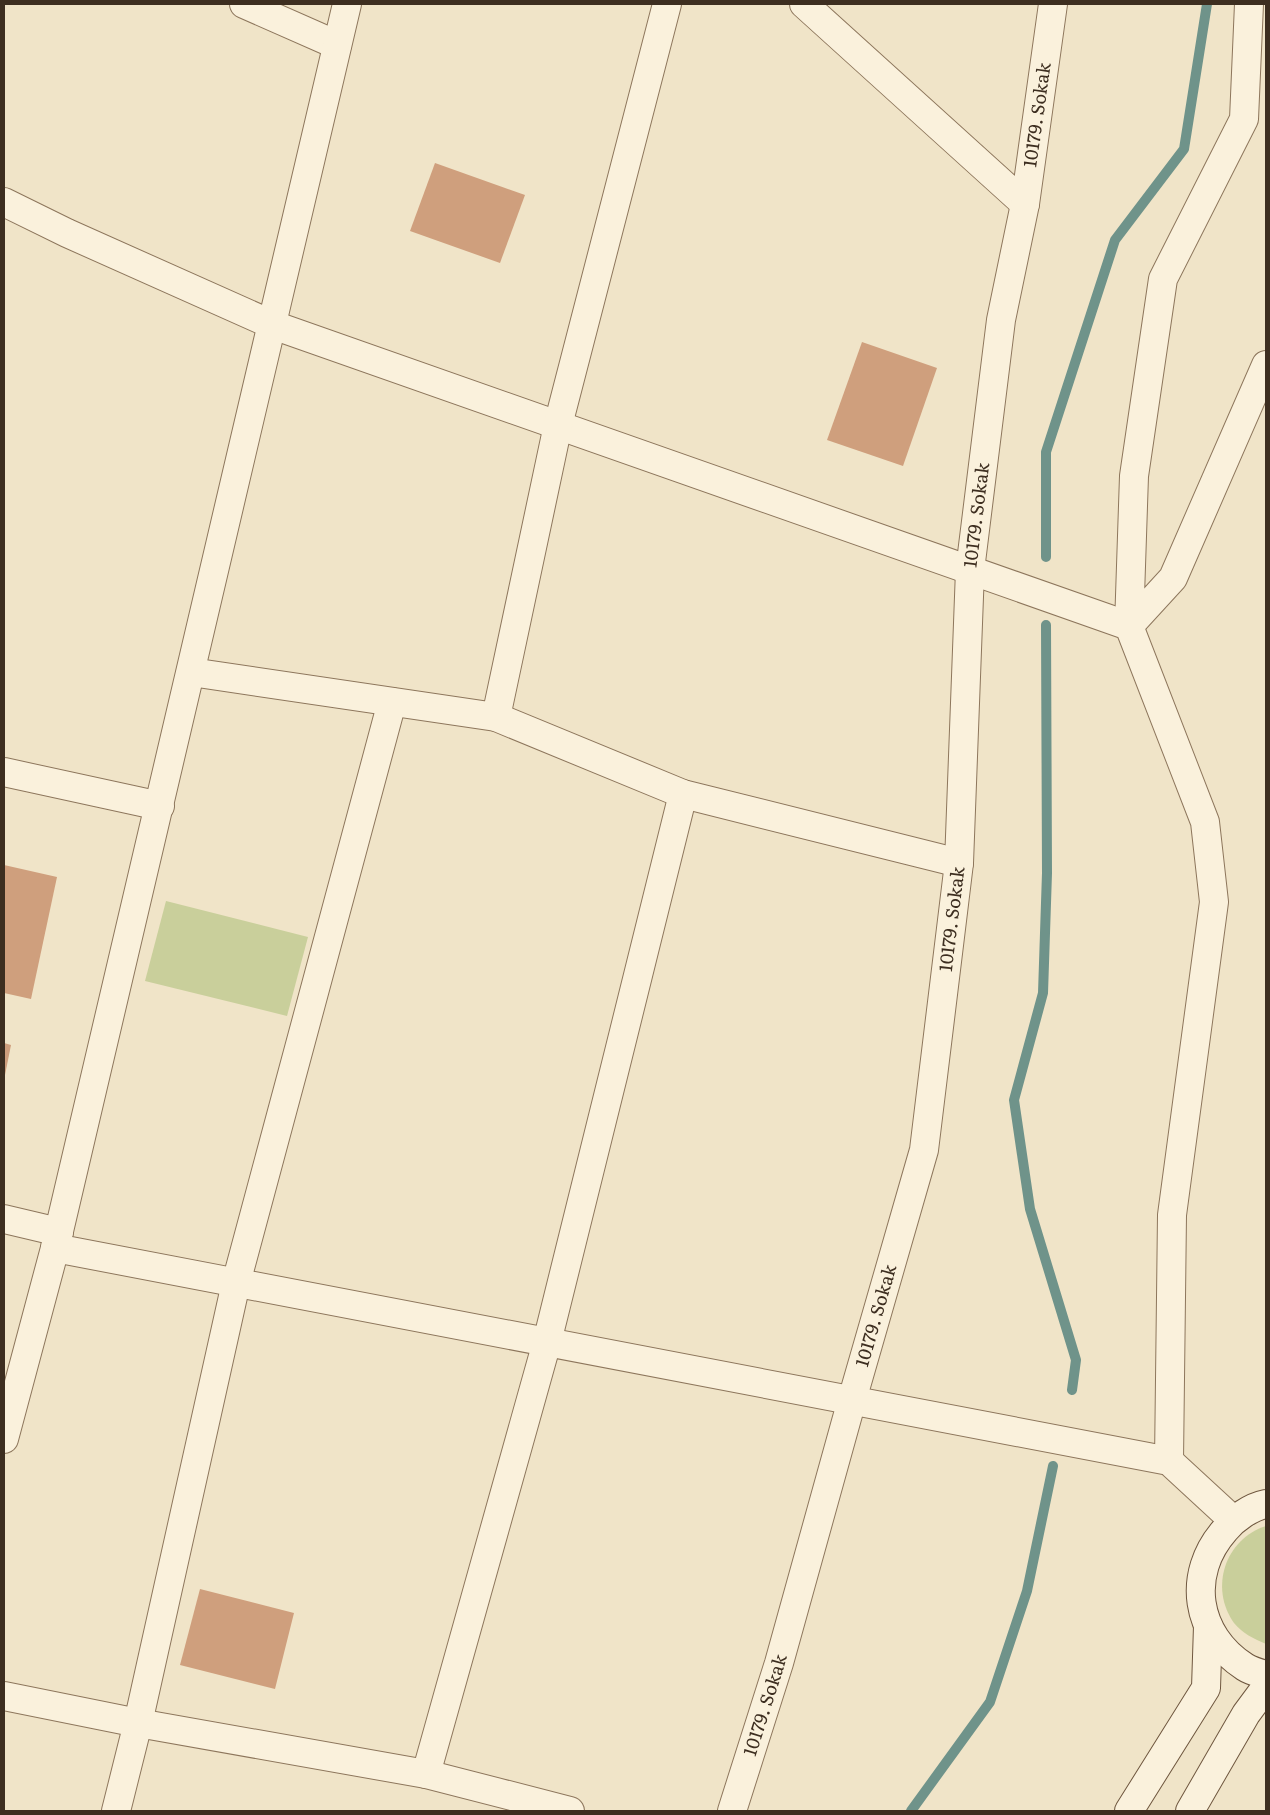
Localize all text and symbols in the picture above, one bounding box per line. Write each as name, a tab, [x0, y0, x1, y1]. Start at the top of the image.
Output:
street label: 10179. Sokak	[1015, 60, 1057, 169]
street label: 10179. Sokak	[955, 460, 995, 569]
street label: 10179. Sokak	[931, 864, 971, 973]
street label: 10179. Sokak	[847, 1260, 903, 1370]
street label: 10179. Sokak	[735, 1650, 793, 1759]

